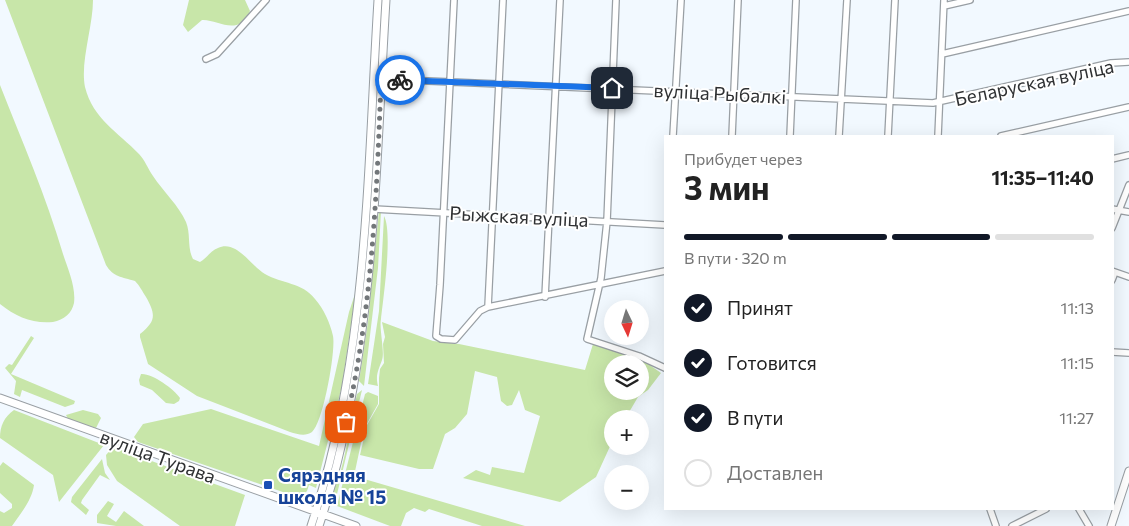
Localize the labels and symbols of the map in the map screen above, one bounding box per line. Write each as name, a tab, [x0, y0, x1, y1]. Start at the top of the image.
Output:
street label: Беларуская вуліца	[952, 54, 1116, 110]
courier	[375, 55, 425, 105]
pin	[591, 67, 633, 109]
street label: вуліца Рыбалкі	[653, 78, 787, 108]
street label: Рыжская вуліца	[449, 201, 589, 231]
north arrow	[604, 300, 649, 345]
pin	[325, 401, 367, 443]
street label: вуліца Турава	[97, 424, 219, 488]
place label: Сярэдняя школа № 15	[278, 463, 386, 508]
marker: Сярэдняя школа № 15	[262, 479, 274, 491]

